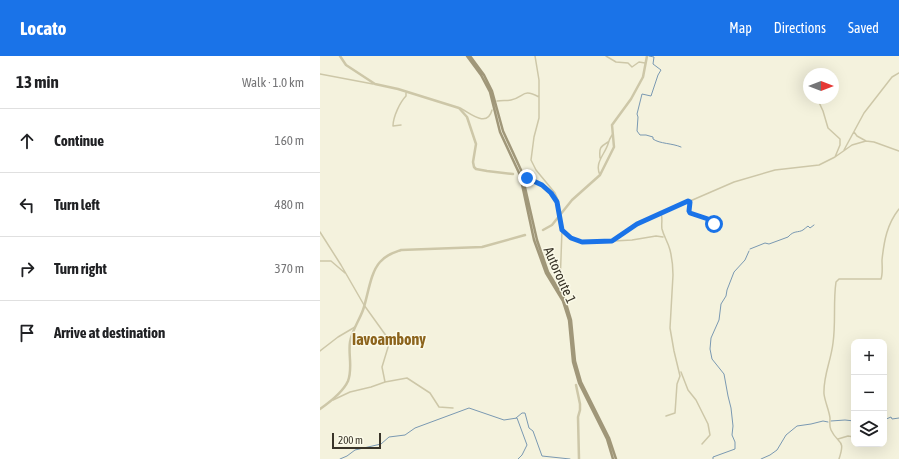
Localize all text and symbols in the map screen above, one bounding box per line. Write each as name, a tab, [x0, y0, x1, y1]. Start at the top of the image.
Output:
text: Locato	[20, 17, 66, 39]
text: Map	[729, 20, 752, 36]
text: Directions	[774, 20, 826, 36]
text: Saved	[848, 20, 879, 36]
north arrow	[803, 68, 839, 104]
text: 13 min	[16, 72, 59, 92]
text: Walk · 1.0 km	[242, 75, 304, 90]
icon: ahead	[16, 130, 38, 152]
text: Continue	[54, 132, 104, 149]
text: 160 m	[275, 133, 304, 148]
route end	[518, 169, 536, 187]
icon: left	[16, 194, 38, 216]
text: Turn left	[54, 196, 100, 213]
text: 480 m	[275, 197, 304, 212]
route start	[705, 215, 723, 233]
street label: Autoroute 1	[540, 244, 580, 306]
icon: right	[16, 258, 38, 280]
text: Turn right	[54, 260, 107, 277]
text: 370 m	[275, 261, 304, 276]
icon: arrive	[16, 322, 38, 344]
text: Arrive at destination	[54, 324, 165, 341]
district label: Iavoambony	[352, 330, 426, 348]
map controls	[851, 339, 887, 447]
button: +	[851, 339, 887, 375]
button: −	[851, 375, 887, 411]
button: layers	[851, 411, 887, 447]
scale bar	[332, 431, 381, 450]
text: 200 m	[338, 434, 363, 446]

